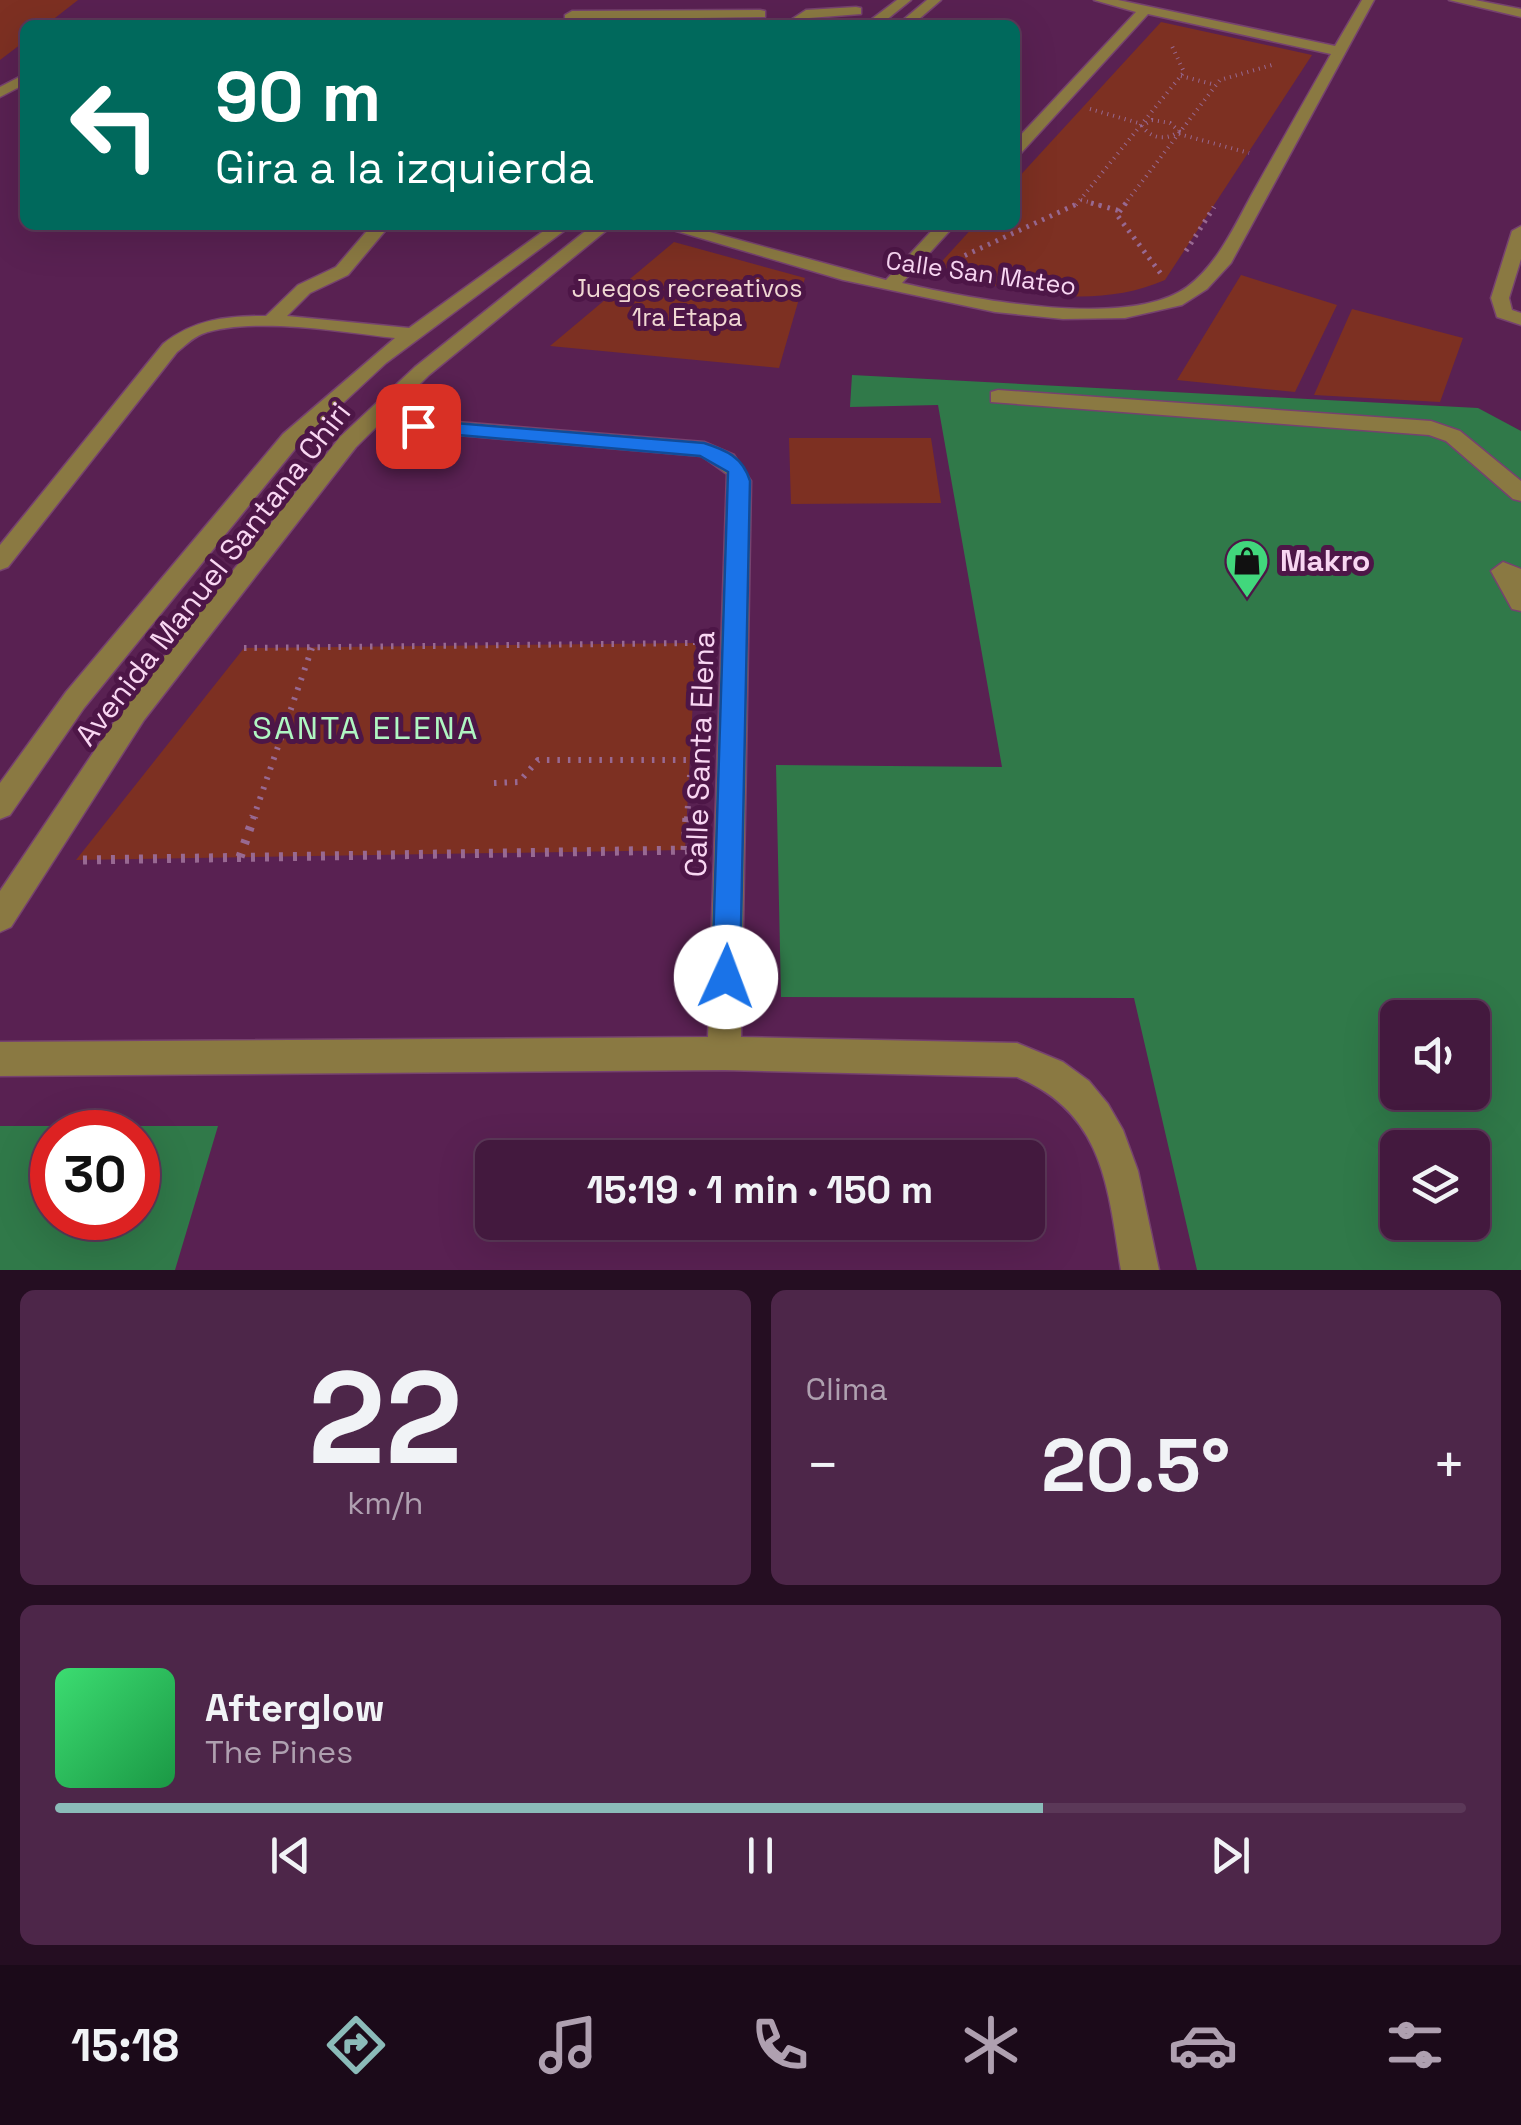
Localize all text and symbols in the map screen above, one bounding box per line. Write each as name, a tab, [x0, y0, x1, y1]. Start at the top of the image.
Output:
text: 90 m	[215, 52, 381, 141]
icon: left	[50, 60, 180, 190]
text: Gira a la izquierda	[215, 139, 594, 196]
street label: Calle San Mateo	[884, 244, 1078, 302]
park label: Juegos recreativos 1ra Etapa	[572, 272, 802, 333]
pin	[376, 384, 461, 469]
street label: Avenida Manuel Santana Chiri	[66, 394, 359, 753]
icon: arrive	[391, 399, 446, 454]
shop icon: Makro	[1224, 538, 1270, 599]
place label: Makro	[1280, 541, 1370, 580]
street label: Calle Santa Elena	[676, 630, 723, 878]
district label: SANTA ELENA	[252, 708, 480, 748]
position arrow	[674, 925, 778, 1029]
map controls	[1380, 1000, 1490, 1240]
button: sound	[1380, 1000, 1490, 1110]
speed limit sign: 30	[30, 1110, 160, 1240]
button: layers	[1380, 1130, 1490, 1240]
text: 15:19 · 1 min · 150 m	[587, 1166, 933, 1214]
text: 22	[308, 1335, 462, 1501]
text: Clima	[806, 1369, 888, 1409]
text: 20.5°	[1041, 1417, 1230, 1513]
text: −	[806, 1430, 840, 1500]
text: +	[1432, 1430, 1466, 1500]
text: km/h	[347, 1483, 423, 1523]
text: Afterglow	[205, 1684, 385, 1732]
text: The Pines	[205, 1732, 353, 1772]
icon: previous	[263, 1828, 318, 1883]
icon: pause	[733, 1828, 788, 1883]
icon: next	[1203, 1828, 1258, 1883]
icon: directions	[321, 2010, 391, 2080]
icon: music	[533, 2010, 603, 2080]
icon: phone	[745, 2010, 815, 2080]
icon: climate	[956, 2010, 1026, 2080]
icon: car	[1168, 2010, 1238, 2080]
icon: filters	[1380, 2010, 1450, 2080]
text: 15:18	[71, 2017, 179, 2074]

